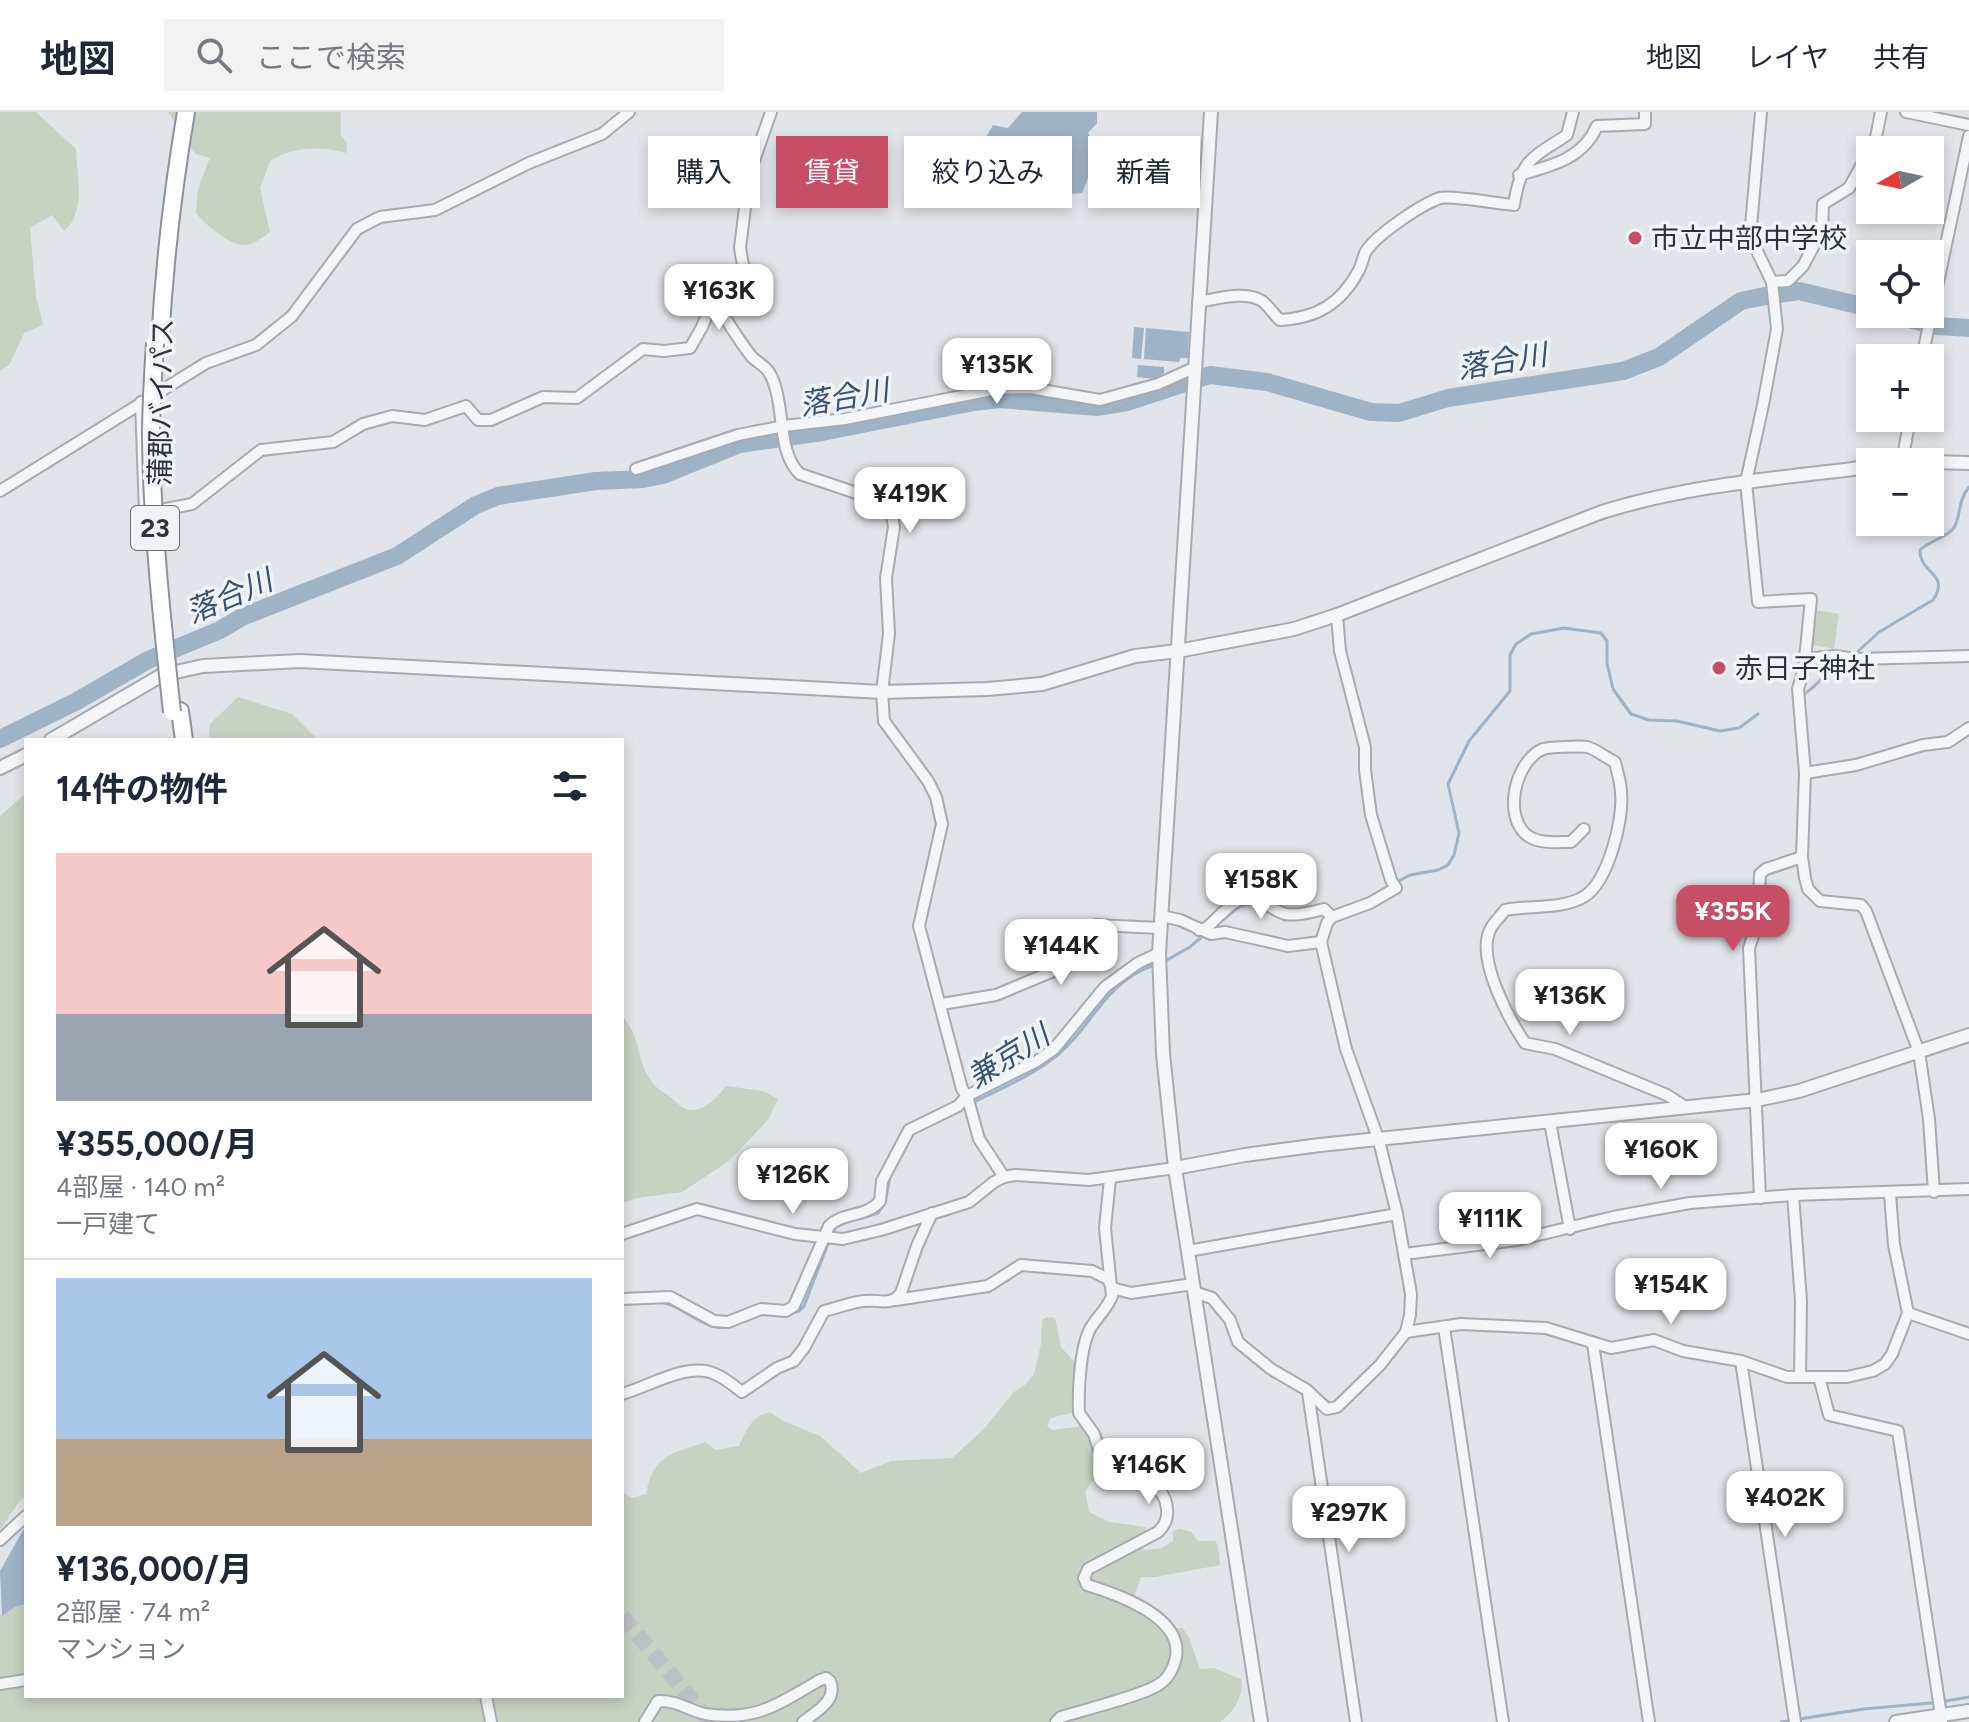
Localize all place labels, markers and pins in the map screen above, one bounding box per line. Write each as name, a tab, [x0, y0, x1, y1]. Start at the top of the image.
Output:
place label: 市立中部中学校	[1651, 221, 1847, 255]
marker: 市立中部中学校	[1626, 229, 1644, 247]
pin: ¥163K	[663, 264, 775, 332]
pin: ¥135K	[941, 338, 1053, 406]
pin: ¥419K	[854, 467, 966, 535]
place label: 赤日子神社	[1735, 651, 1875, 685]
marker: 赤日子神社	[1710, 659, 1728, 677]
pin: ¥158K	[1205, 853, 1317, 921]
pin: ¥355K	[1677, 885, 1789, 953]
pin: ¥144K	[1005, 919, 1117, 987]
pin: ¥136K	[1514, 969, 1626, 1037]
pin: ¥160K	[1605, 1123, 1717, 1191]
pin: ¥126K	[737, 1148, 849, 1216]
pin: ¥111K	[1434, 1192, 1546, 1260]
pin: ¥154K	[1615, 1258, 1727, 1326]
pin: ¥146K	[1093, 1438, 1205, 1506]
pin: ¥402K	[1729, 1471, 1841, 1539]
pin: ¥297K	[1293, 1486, 1405, 1554]

